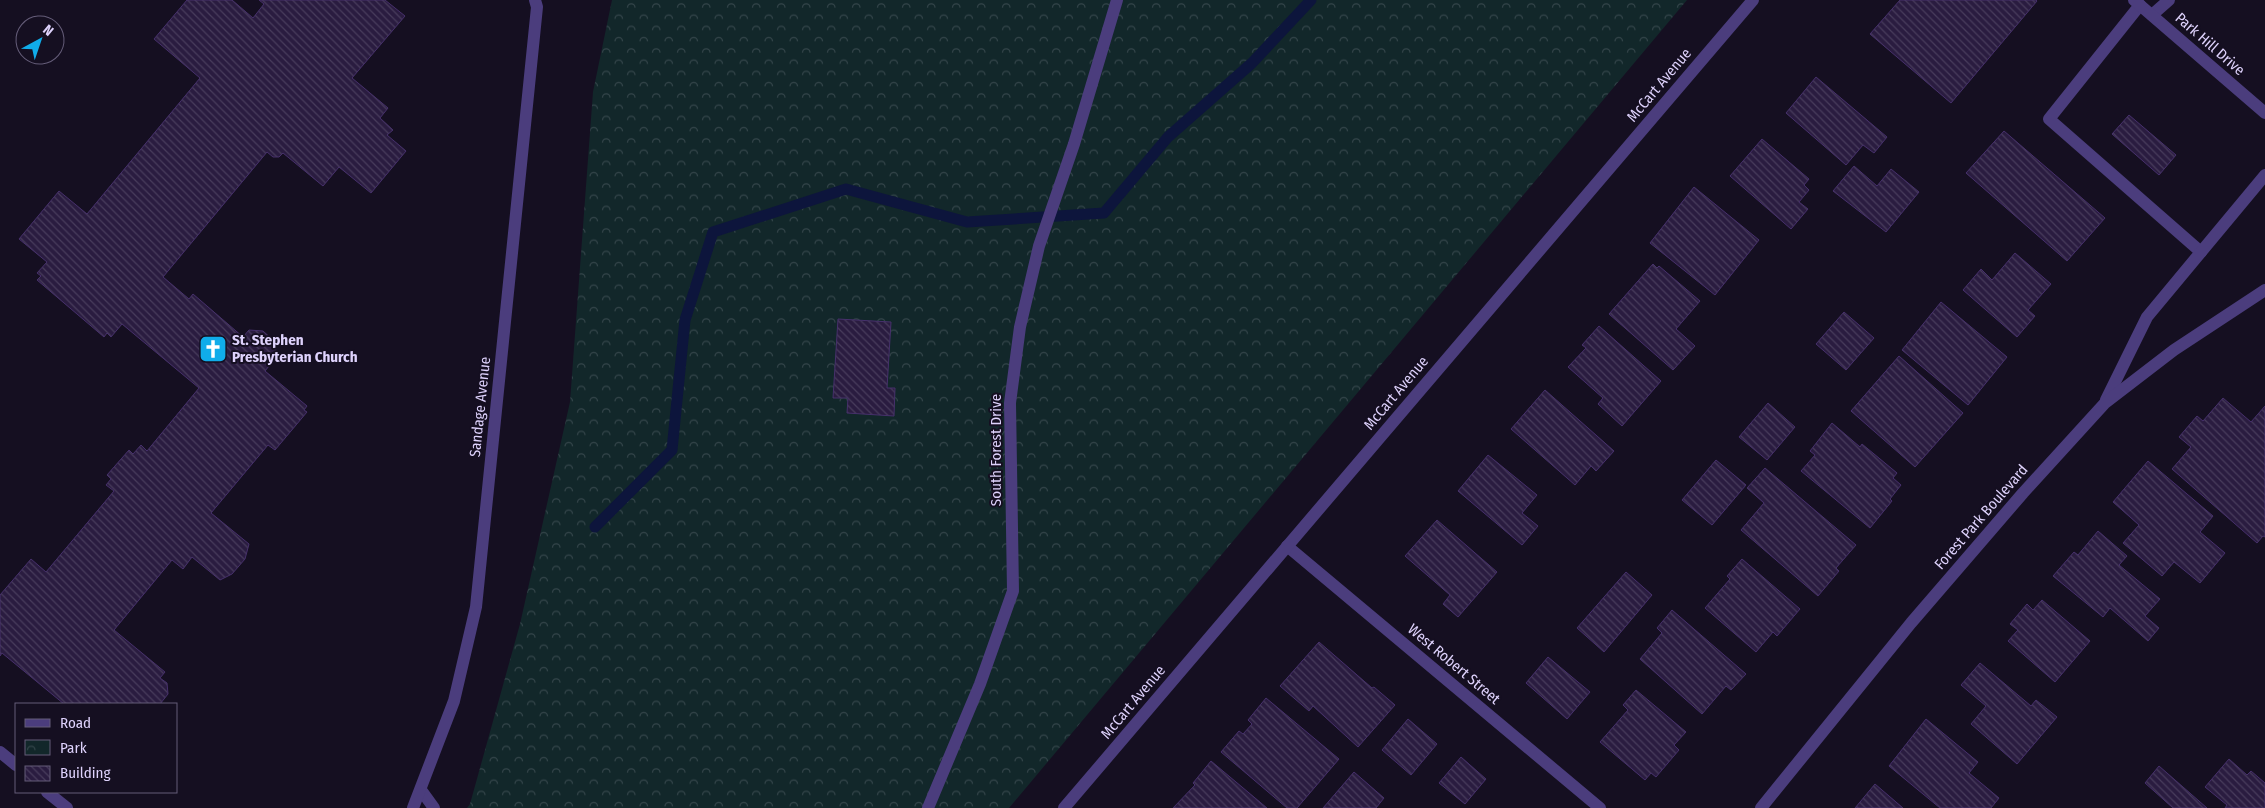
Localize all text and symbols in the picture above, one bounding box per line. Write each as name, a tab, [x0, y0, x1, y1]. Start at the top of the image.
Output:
street label: Park Hill Drive	[2172, 9, 2248, 79]
north arrow	[15, 15, 65, 65]
text: N	[39, 21, 57, 40]
street label: McCart Avenue	[1623, 44, 1695, 126]
place label: St. Stephen Presbyterian Church	[232, 331, 358, 366]
church icon: St. Stephen Presbyterian Church	[198, 334, 228, 364]
street label: McCart Avenue	[1360, 352, 1432, 434]
street label: Sandage Avenue	[466, 356, 494, 458]
street label: South Forest Drive	[987, 394, 1005, 506]
street label: Forest Park Boulevard	[1931, 461, 2031, 573]
street label: West Robert Street	[1404, 620, 1504, 708]
street label: McCart Avenue	[1097, 661, 1169, 743]
legend	[15, 703, 178, 793]
text: Road	[60, 714, 91, 732]
text: Park	[60, 739, 87, 757]
text: Building	[60, 764, 111, 782]

